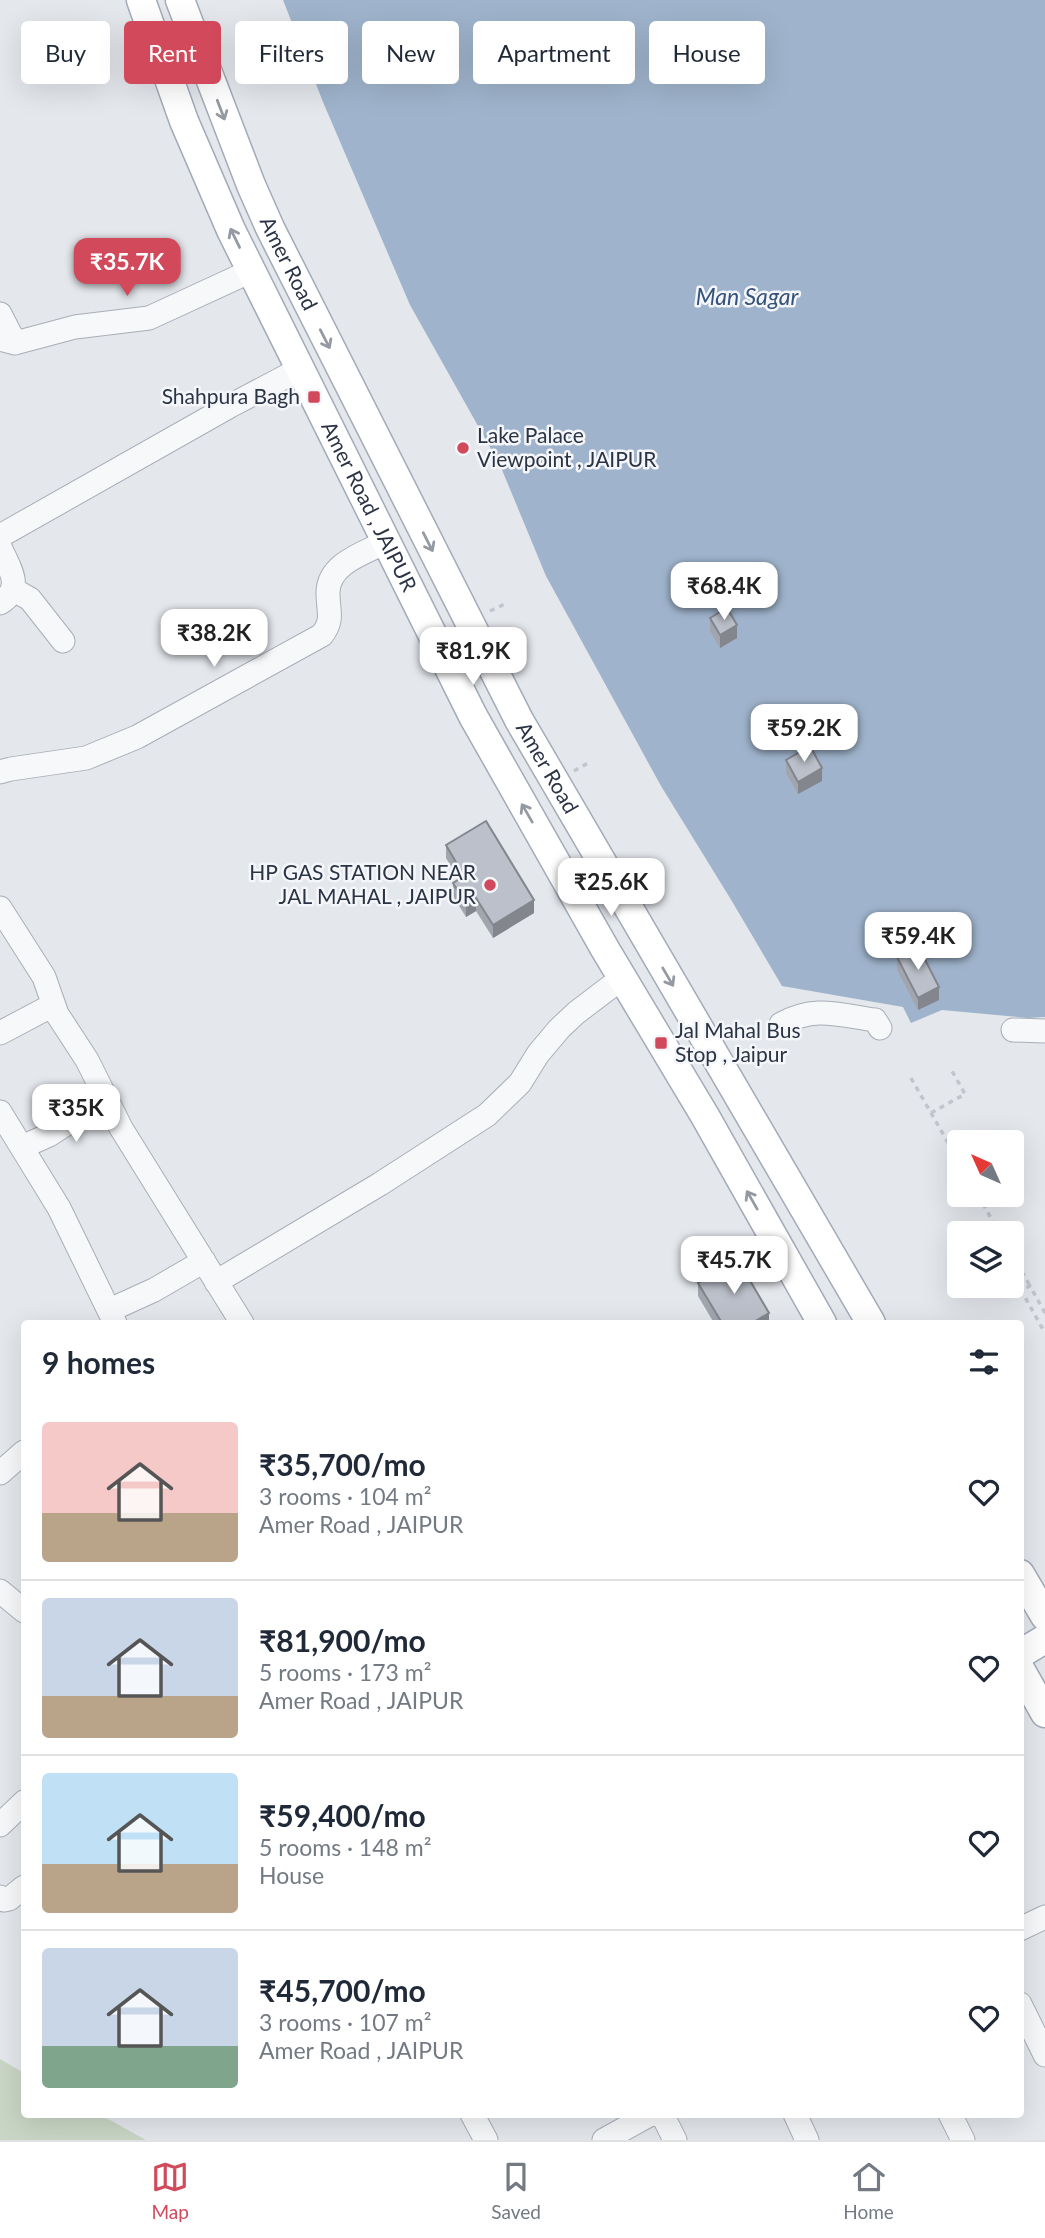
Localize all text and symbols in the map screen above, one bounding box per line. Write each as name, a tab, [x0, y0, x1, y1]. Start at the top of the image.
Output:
chip: Buy	[21, 21, 110, 84]
chip: Rent	[124, 21, 221, 84]
chip: Filters	[235, 21, 348, 84]
chip: New	[362, 21, 459, 84]
chip: Apartment	[473, 21, 635, 84]
chip: House	[649, 21, 765, 84]
one-way arrow	[216, 98, 229, 120]
street label: Amer Road	[255, 212, 323, 314]
one-way arrow	[228, 228, 242, 249]
pin: ₹35.7K	[70, 238, 184, 298]
text: ₹35.7K	[90, 247, 164, 275]
water label: Man Sagar	[696, 282, 799, 310]
one-way arrow	[318, 328, 332, 349]
place label: Shahpura Bagh	[162, 383, 300, 408]
marker: Shahpura Bagh	[306, 389, 322, 405]
street label: Amer Road , JAIPUR	[317, 417, 423, 596]
place label: Lake Palace Viewpoint , JAIPUR	[477, 422, 657, 471]
marker: Lake Palace Viewpoint , JAIPUR	[455, 440, 471, 456]
one-way arrow	[422, 531, 436, 552]
pin: ₹68.4K	[667, 562, 781, 622]
text: ₹68.4K	[687, 571, 761, 599]
pin: ₹38.2K	[157, 610, 271, 669]
text: ₹38.2K	[177, 618, 251, 646]
pin: ₹81.9K	[416, 628, 530, 687]
text: ₹81.9K	[436, 636, 510, 664]
pin: ₹59.2K	[747, 704, 861, 764]
text: ₹59.2K	[767, 713, 841, 741]
street label: Amer Road	[512, 717, 585, 817]
one-way arrow	[520, 803, 534, 823]
pin: ₹25.6K	[554, 858, 668, 918]
place label: HP GAS STATION NEAR JAL MAHAL , JAIPUR	[249, 859, 477, 908]
text: ₹25.6K	[574, 867, 648, 895]
marker: HP GAS STATION NEAR JAL MAHAL , JAIPUR	[482, 877, 498, 893]
pin: ₹59.4K	[861, 912, 975, 972]
text: ₹59.4K	[881, 921, 955, 949]
one-way arrow	[662, 966, 675, 987]
place label: Jal Mahal Bus Stop , Jaipur	[675, 1017, 801, 1066]
marker: Jal Mahal Bus Stop , Jaipur	[653, 1035, 669, 1051]
pin: ₹35K	[35, 1084, 117, 1144]
text: ₹35K	[48, 1093, 104, 1121]
north arrow	[947, 1130, 1024, 1208]
map controls	[947, 1130, 1024, 1298]
one-way arrow	[745, 1190, 759, 1210]
button: layers	[947, 1221, 1024, 1298]
pin: ₹45.7K	[677, 1236, 791, 1296]
text: ₹45.7K	[697, 1245, 771, 1273]
icon: filters	[965, 1343, 1003, 1381]
text: 9 homes	[42, 1344, 155, 1380]
text: ₹35,700/mo	[259, 1446, 426, 1482]
icon: home	[98, 1450, 182, 1534]
icon: heart	[965, 1473, 1003, 1511]
text: 3 rooms · 104 m²	[259, 1482, 431, 1510]
text: Amer Road , JAIPUR	[259, 1510, 463, 1538]
text: ₹81,900/mo	[259, 1622, 426, 1658]
icon: home	[98, 1626, 182, 1710]
icon: heart	[965, 1649, 1003, 1687]
text: 5 rooms · 173 m²	[259, 1658, 431, 1686]
text: Amer Road , JAIPUR	[259, 1686, 463, 1714]
text: ₹59,400/mo	[259, 1797, 426, 1833]
icon: home	[98, 1801, 182, 1885]
icon: heart	[965, 1824, 1003, 1862]
text: 5 rooms · 148 m²	[259, 1833, 431, 1861]
text: House	[259, 1861, 324, 1889]
text: ₹45,700/mo	[259, 1972, 426, 2008]
icon: home	[98, 1976, 182, 2060]
icon: heart	[965, 1999, 1003, 2037]
text: 3 rooms · 107 m²	[259, 2008, 431, 2036]
text: Amer Road , JAIPUR	[259, 2036, 463, 2064]
tab: Map	[151, 2158, 189, 2223]
tab: Saved	[491, 2158, 541, 2223]
tab: Home	[843, 2158, 894, 2223]

